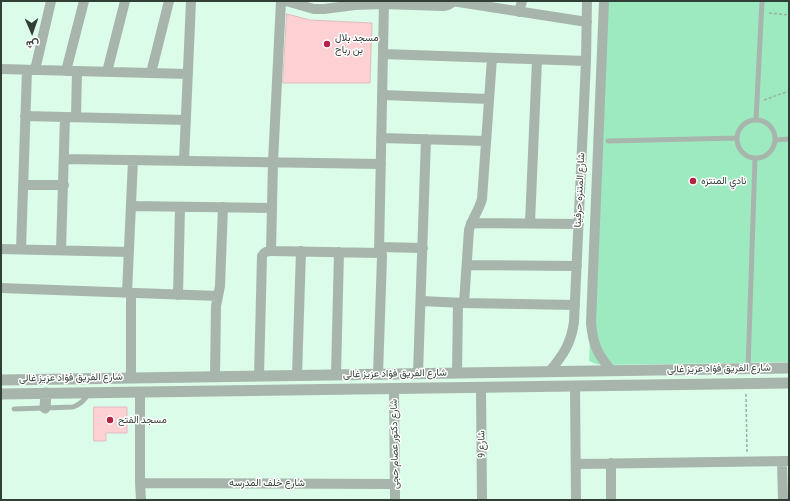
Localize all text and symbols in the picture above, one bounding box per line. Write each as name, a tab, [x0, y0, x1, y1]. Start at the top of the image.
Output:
north arrow	[12, 12, 52, 52]
place label: مسجد بلال بن رباح	[335, 32, 379, 56]
text: ش	[26, 38, 39, 51]
marker: مسجد بلال بن رباح	[322, 39, 332, 49]
street label: شارع المتنزه حرفينا	[572, 152, 588, 228]
place label: نادي المنتزه	[701, 175, 746, 187]
marker: نادي المنتزه	[688, 176, 698, 186]
street label: شارع الفريق فؤاد عزيز غالى	[667, 362, 771, 376]
street label: شارع الفريق فؤاد عزيز غالى	[343, 367, 447, 381]
street label: شارع الفريق فؤاد عزيز غالى	[19, 371, 123, 385]
street label: شارع دكتور عصام حجى	[388, 399, 402, 489]
place label: مسجد الفتح	[118, 414, 167, 426]
marker: مسجد الفتح	[105, 415, 115, 425]
street label: شارع 9	[476, 430, 488, 458]
street label: شارع خلف المدرسه	[229, 477, 305, 489]

